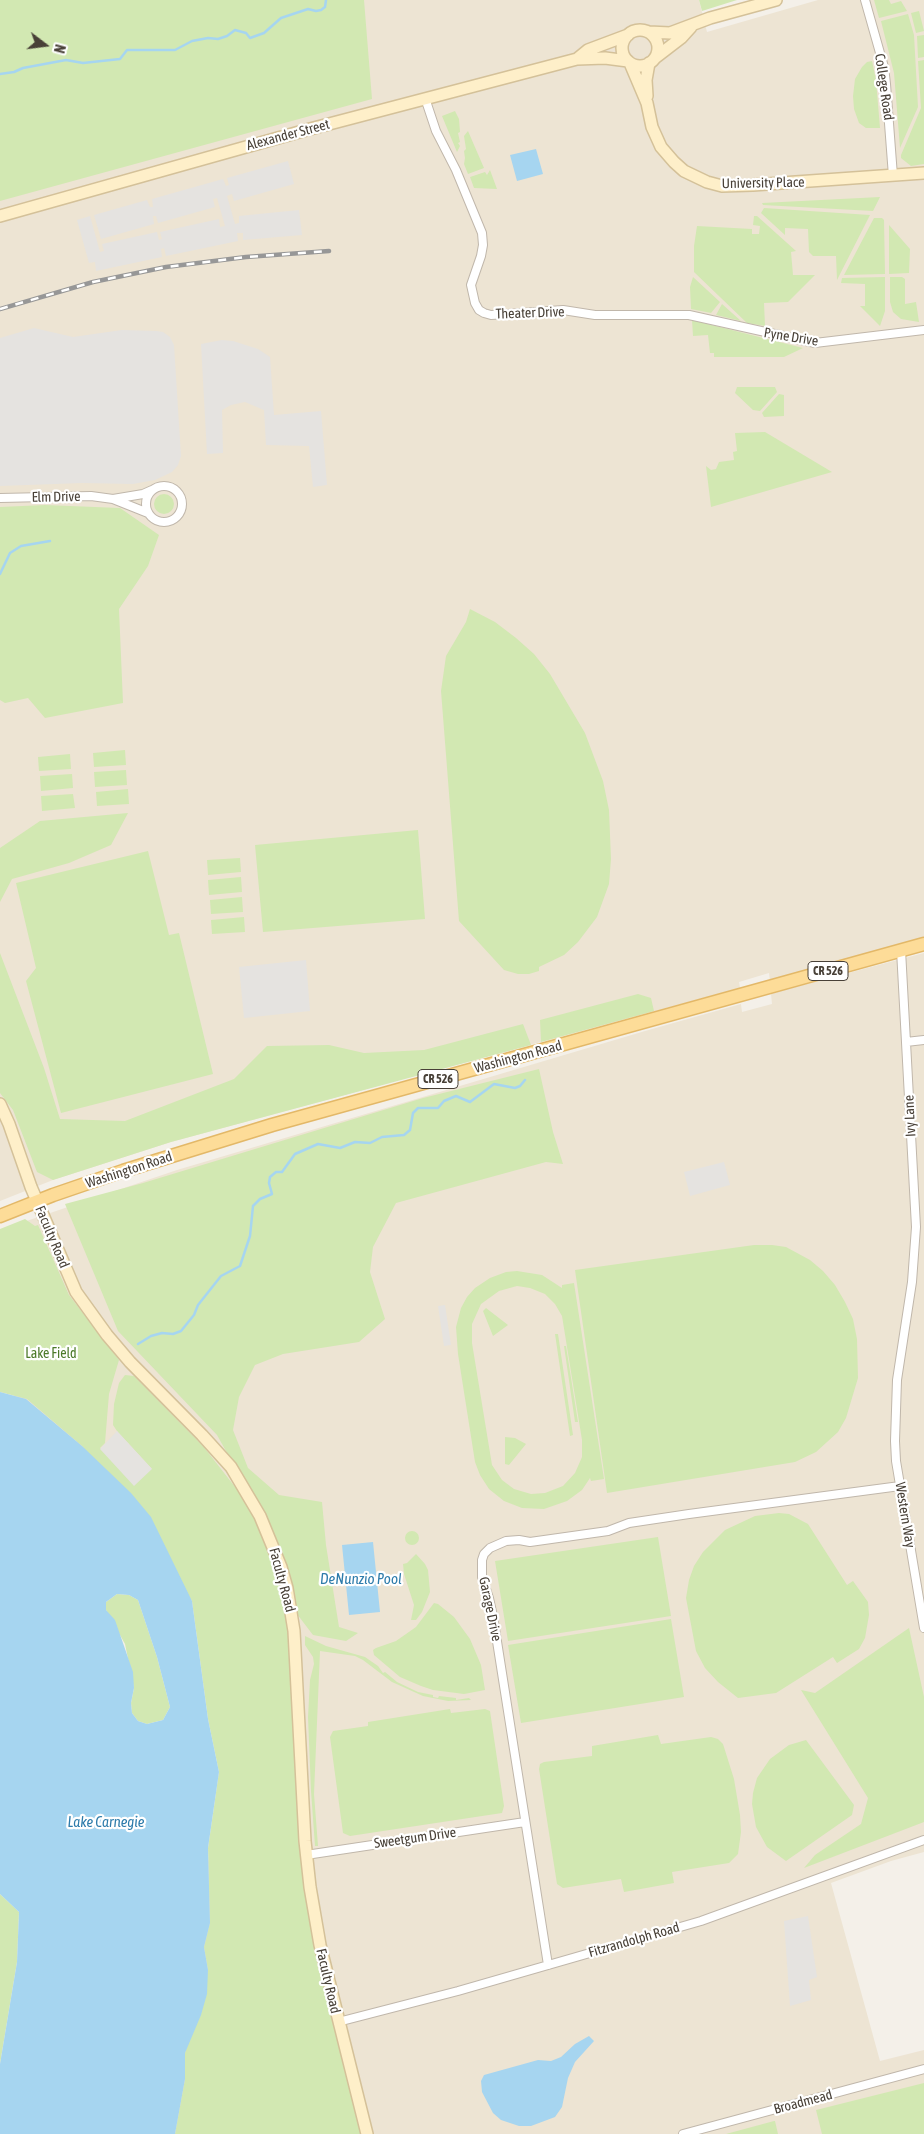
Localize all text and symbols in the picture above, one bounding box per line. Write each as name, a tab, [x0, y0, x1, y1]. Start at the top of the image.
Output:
north arrow	[20, 20, 70, 70]
text: N	[51, 43, 68, 55]
street label: College Road	[871, 53, 897, 121]
street label: Alexander Street	[245, 116, 331, 154]
street label: University Place	[721, 174, 805, 192]
street label: Theater Drive	[495, 303, 565, 323]
street label: Pyne Drive	[763, 324, 819, 350]
street label: Elm Drive	[31, 488, 81, 506]
road number: CR 526	[808, 961, 848, 980]
street label: Washington Road	[472, 1037, 564, 1077]
road number: CR 526	[418, 1070, 458, 1088]
street label: Ivy Lane	[901, 1095, 919, 1137]
street label: Washington Road	[84, 1148, 174, 1192]
street label: Faculty Road	[31, 1203, 73, 1271]
park label: Lake Field	[25, 1346, 77, 1362]
street label: Western Way	[892, 1481, 918, 1549]
street label: Faculty Road	[265, 1546, 299, 1614]
water label: DeNunzio Pool	[320, 1570, 402, 1588]
street label: Garage Drive	[475, 1575, 505, 1643]
water label: Lake Carnegie	[67, 1813, 145, 1831]
street label: Sweetgum Drive	[373, 1824, 457, 1852]
street label: Fitzrandolph Road	[586, 1919, 682, 1961]
street label: Faculty Road	[312, 1947, 344, 2015]
street label: Broadmead	[772, 2086, 834, 2118]

